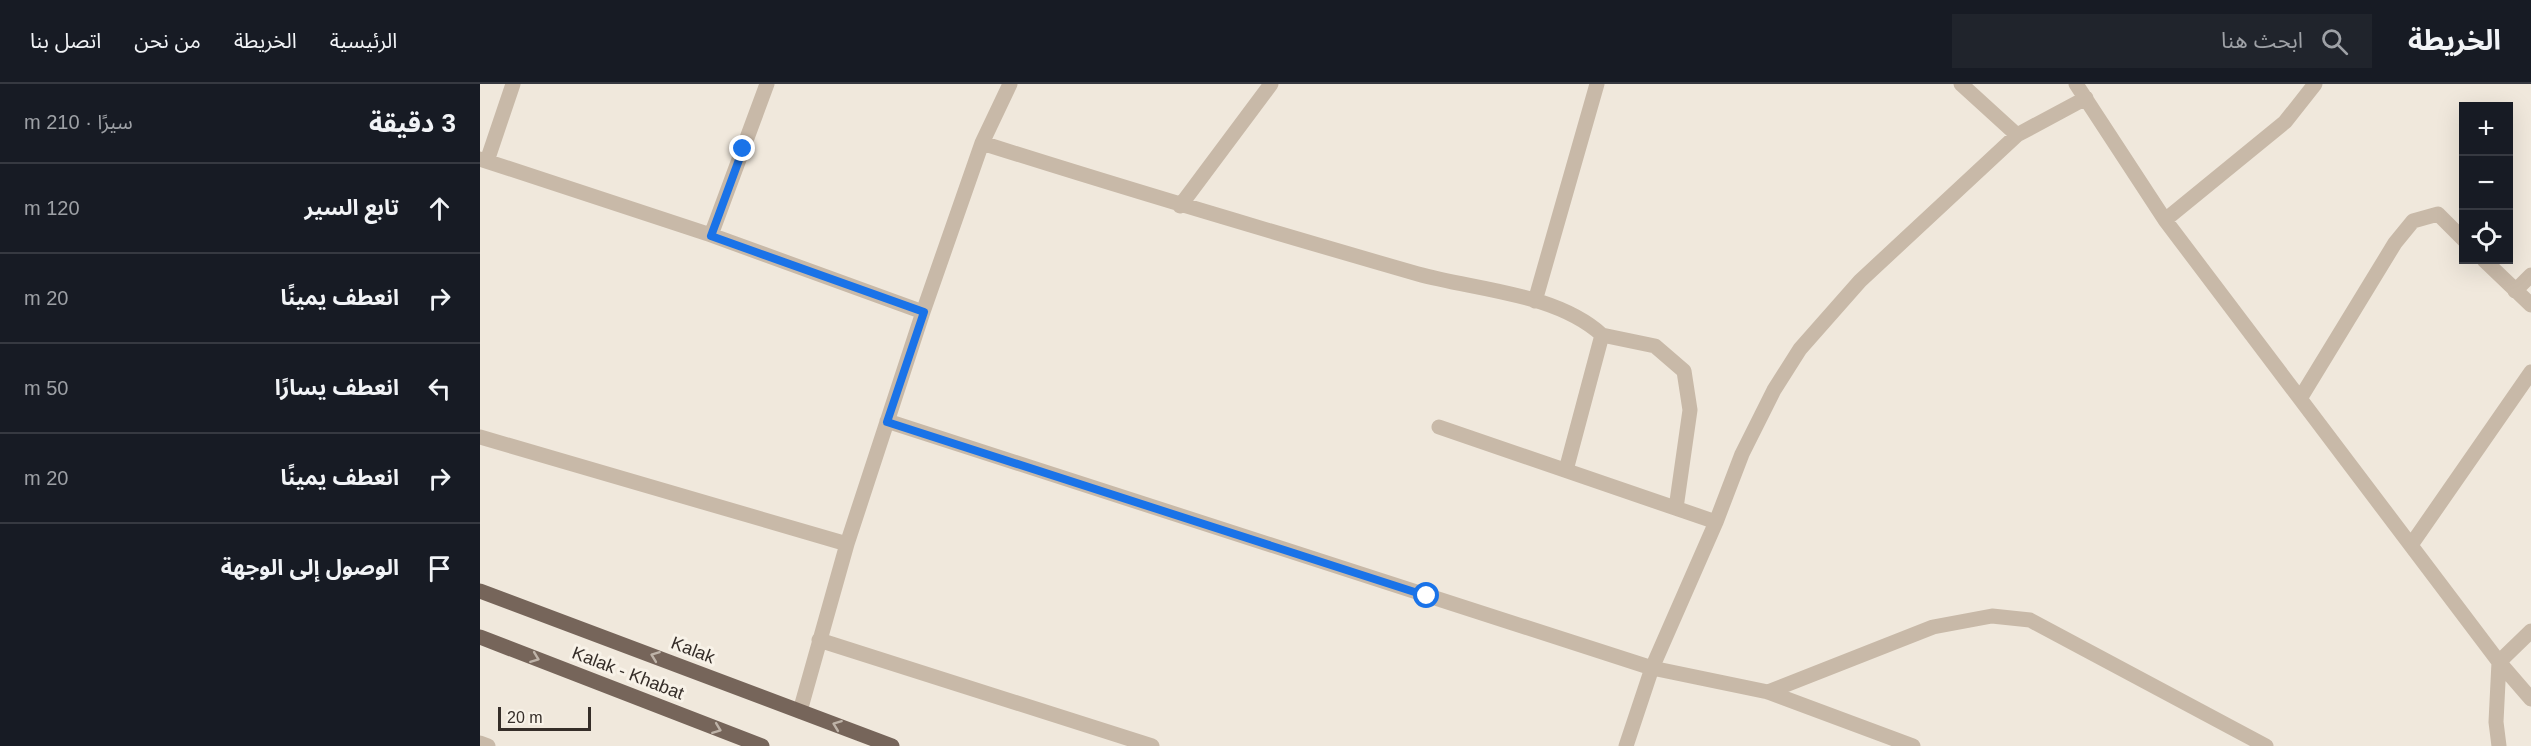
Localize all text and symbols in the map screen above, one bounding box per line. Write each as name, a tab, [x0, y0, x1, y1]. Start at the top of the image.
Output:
search box	[1952, 14, 2372, 68]
icon: search	[2318, 25, 2351, 58]
text: الخريطة	[2408, 25, 2501, 56]
text: ابحث هنا	[2221, 28, 2303, 53]
text: اتصل بنا	[30, 29, 101, 52]
text: من نحن	[134, 29, 201, 52]
text: الخريطة	[234, 29, 297, 52]
text: الرئيسية	[330, 29, 397, 52]
map controls	[2459, 102, 2513, 264]
button: +	[2459, 102, 2513, 156]
text: 3 دقيقة	[369, 108, 456, 138]
text: سيرًا · 210 m	[24, 111, 133, 133]
route end	[729, 135, 755, 161]
button: −	[2459, 156, 2513, 210]
icon: ahead	[423, 192, 456, 225]
text: تابع السير	[305, 195, 399, 220]
text: 120 m	[24, 197, 80, 219]
button: locate	[2459, 210, 2513, 264]
icon: right	[423, 282, 456, 315]
text: انعطف يمينًا	[280, 285, 399, 310]
text: 20 m	[24, 287, 68, 309]
icon: left	[423, 372, 456, 405]
text: انعطف يسارًا	[275, 375, 399, 400]
text: 50 m	[24, 377, 68, 399]
icon: right	[423, 462, 456, 495]
text: انعطف يمينًا	[280, 465, 399, 490]
text: 20 m	[24, 467, 68, 489]
icon: arrive	[423, 552, 456, 585]
text: الوصول إلى الوجهة	[221, 555, 399, 580]
route start	[1413, 582, 1439, 608]
street label: Kalak	[668, 633, 719, 668]
street label: Kalak - Khabat	[569, 643, 687, 703]
one-way arrow	[529, 651, 539, 664]
one-way arrow	[650, 651, 660, 664]
scale bar	[498, 704, 591, 732]
text: 20 m	[507, 709, 543, 726]
one-way arrow	[832, 720, 843, 733]
one-way arrow	[711, 721, 721, 734]

